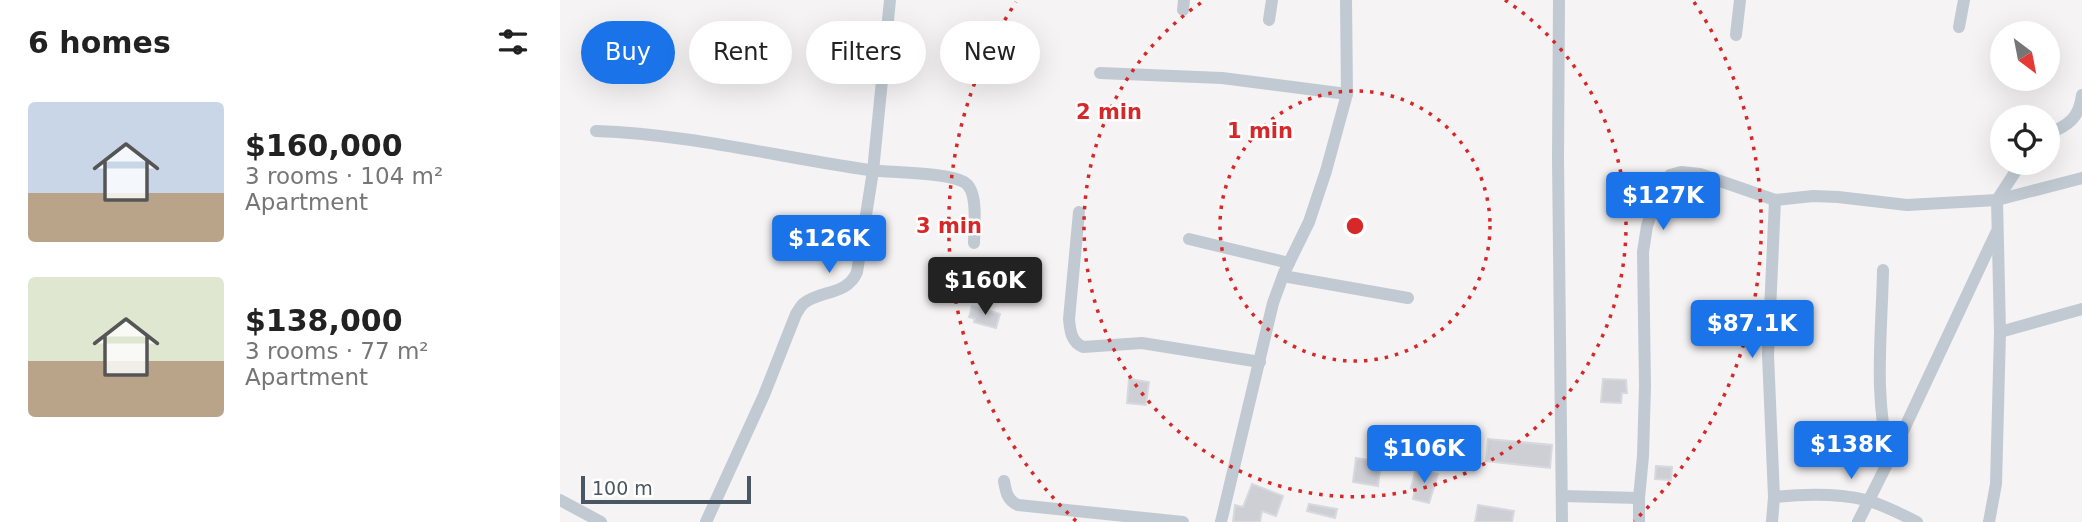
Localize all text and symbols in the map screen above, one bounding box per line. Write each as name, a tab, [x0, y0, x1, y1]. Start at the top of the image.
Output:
chip: Buy	[581, 21, 675, 84]
chip: Rent	[689, 21, 792, 84]
chip: Filters	[806, 21, 926, 84]
chip: New	[940, 21, 1040, 84]
north arrow	[1990, 21, 2060, 91]
map controls	[1990, 21, 2060, 175]
icon: filters	[494, 23, 532, 61]
text: 6 homes	[28, 25, 171, 60]
text: 2 min	[1076, 100, 1142, 124]
button: locate	[1990, 105, 2060, 175]
text: 1 min	[1227, 119, 1293, 143]
text: $160,000	[245, 128, 403, 163]
icon: home	[84, 130, 168, 214]
text: 3 rooms · 104 m²	[245, 163, 443, 189]
pin: $127K	[1614, 173, 1712, 232]
text: $127K	[1622, 182, 1704, 208]
text: Apartment	[245, 189, 368, 215]
text: 3 min	[916, 214, 982, 238]
centre of rings	[1343, 214, 1367, 238]
pin: $126K	[780, 216, 878, 275]
text: $126K	[788, 225, 870, 251]
pin: $160K	[936, 258, 1034, 317]
text: $160K	[944, 267, 1026, 293]
pin: $87.1K	[1695, 300, 1809, 360]
text: $138,000	[245, 303, 403, 338]
icon: home	[84, 305, 168, 389]
text: $87.1K	[1707, 310, 1797, 336]
text: 3 rooms · 77 m²	[245, 338, 429, 364]
text: Apartment	[245, 364, 368, 390]
pin: $138K	[1802, 421, 1900, 481]
pin: $106K	[1375, 426, 1473, 485]
text: $138K	[1810, 431, 1892, 457]
text: $106K	[1383, 435, 1465, 461]
scale bar	[581, 473, 751, 505]
text: 100 m	[592, 477, 653, 499]

